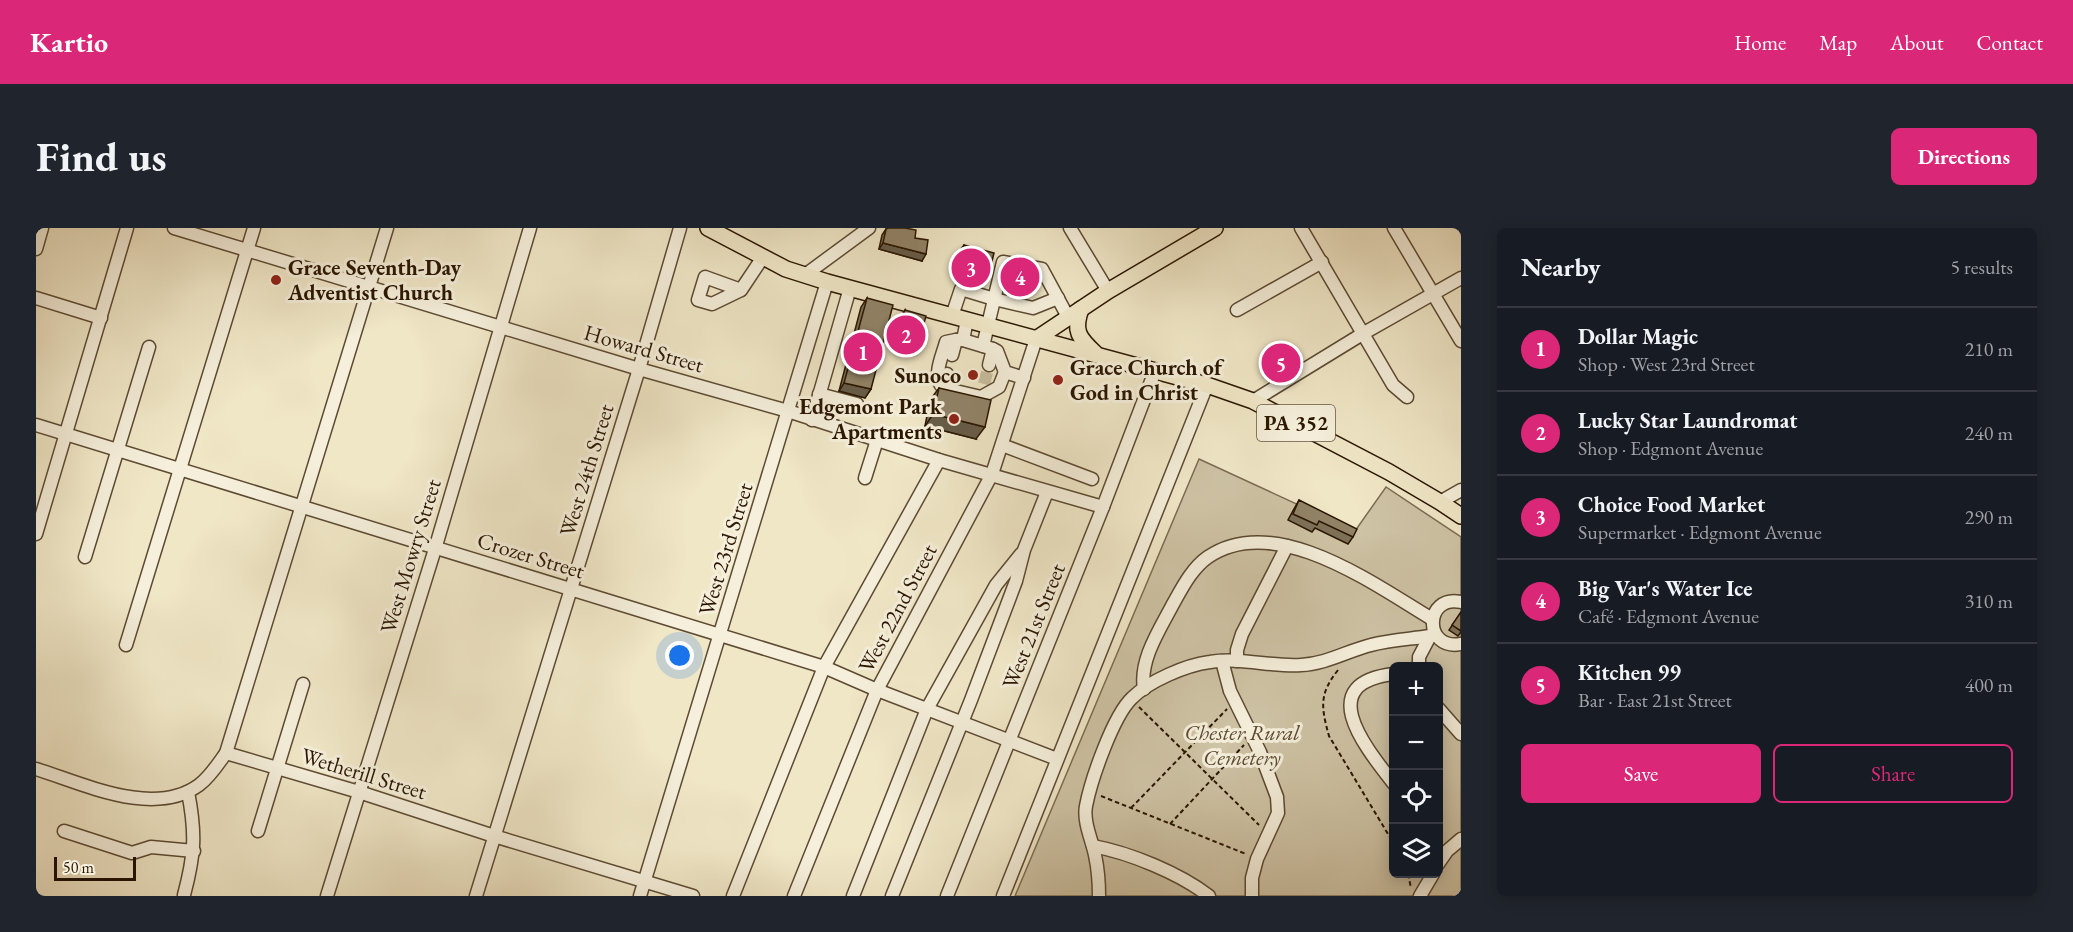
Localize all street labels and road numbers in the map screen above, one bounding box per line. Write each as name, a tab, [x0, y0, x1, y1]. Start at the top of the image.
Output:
street label: Howard Street	[581, 318, 707, 379]
street label: West 24th Street	[553, 400, 620, 540]
road number: PA 352	[1257, 405, 1335, 441]
street label: West Mowry Street	[373, 475, 448, 637]
street label: West 23rd Street	[692, 479, 759, 619]
street label: Crozer Street	[474, 525, 588, 586]
street label: West 22nd Street	[851, 539, 944, 678]
street label: West 21st Street	[995, 559, 1072, 693]
street label: Wetherill Street	[298, 741, 430, 806]

